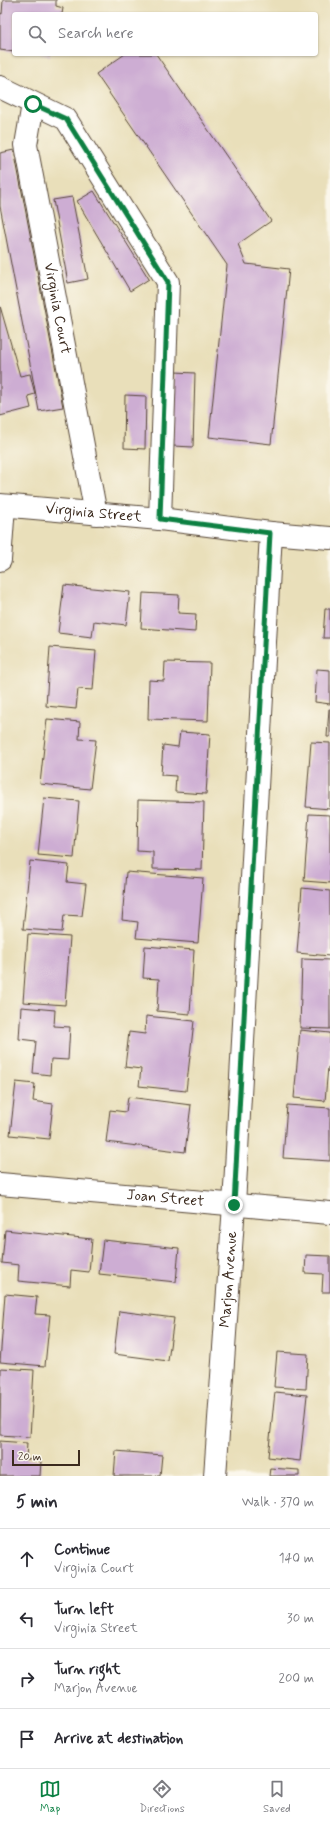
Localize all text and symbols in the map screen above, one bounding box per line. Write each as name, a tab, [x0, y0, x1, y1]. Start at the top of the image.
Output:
search box	[12, 12, 318, 56]
icon: search	[26, 23, 48, 45]
text: Search here	[58, 24, 134, 44]
route start	[24, 95, 42, 113]
street label: Virginia Court	[39, 261, 75, 356]
street label: Virginia Street	[45, 499, 143, 527]
street label: Joan Street	[126, 1185, 205, 1212]
route end	[225, 1196, 243, 1214]
street label: Marjon Avenue	[215, 1231, 242, 1328]
scale bar	[12, 1448, 80, 1467]
text: 20 m	[18, 1450, 41, 1464]
text: 5 min	[16, 1491, 58, 1513]
text: Walk · 370 m	[242, 1494, 314, 1511]
text: Continue	[54, 1540, 110, 1560]
icon: ahead	[16, 1548, 38, 1570]
text: 140 m	[279, 1550, 314, 1567]
text: Virginia Court	[54, 1560, 134, 1577]
text: Turn left	[54, 1600, 114, 1620]
icon: left	[16, 1608, 38, 1630]
text: 30 m	[287, 1610, 314, 1627]
text: Virginia Street	[54, 1620, 138, 1637]
text: Turn right	[54, 1660, 121, 1680]
icon: right	[16, 1668, 38, 1690]
text: 200 m	[279, 1670, 314, 1687]
text: Marjon Avenue	[54, 1680, 138, 1697]
icon: arrive	[16, 1728, 38, 1750]
text: Arrive at destination	[54, 1729, 183, 1749]
tab: Map	[39, 1778, 61, 1816]
tab: Directions	[139, 1778, 185, 1816]
tab: Saved	[263, 1778, 291, 1816]

